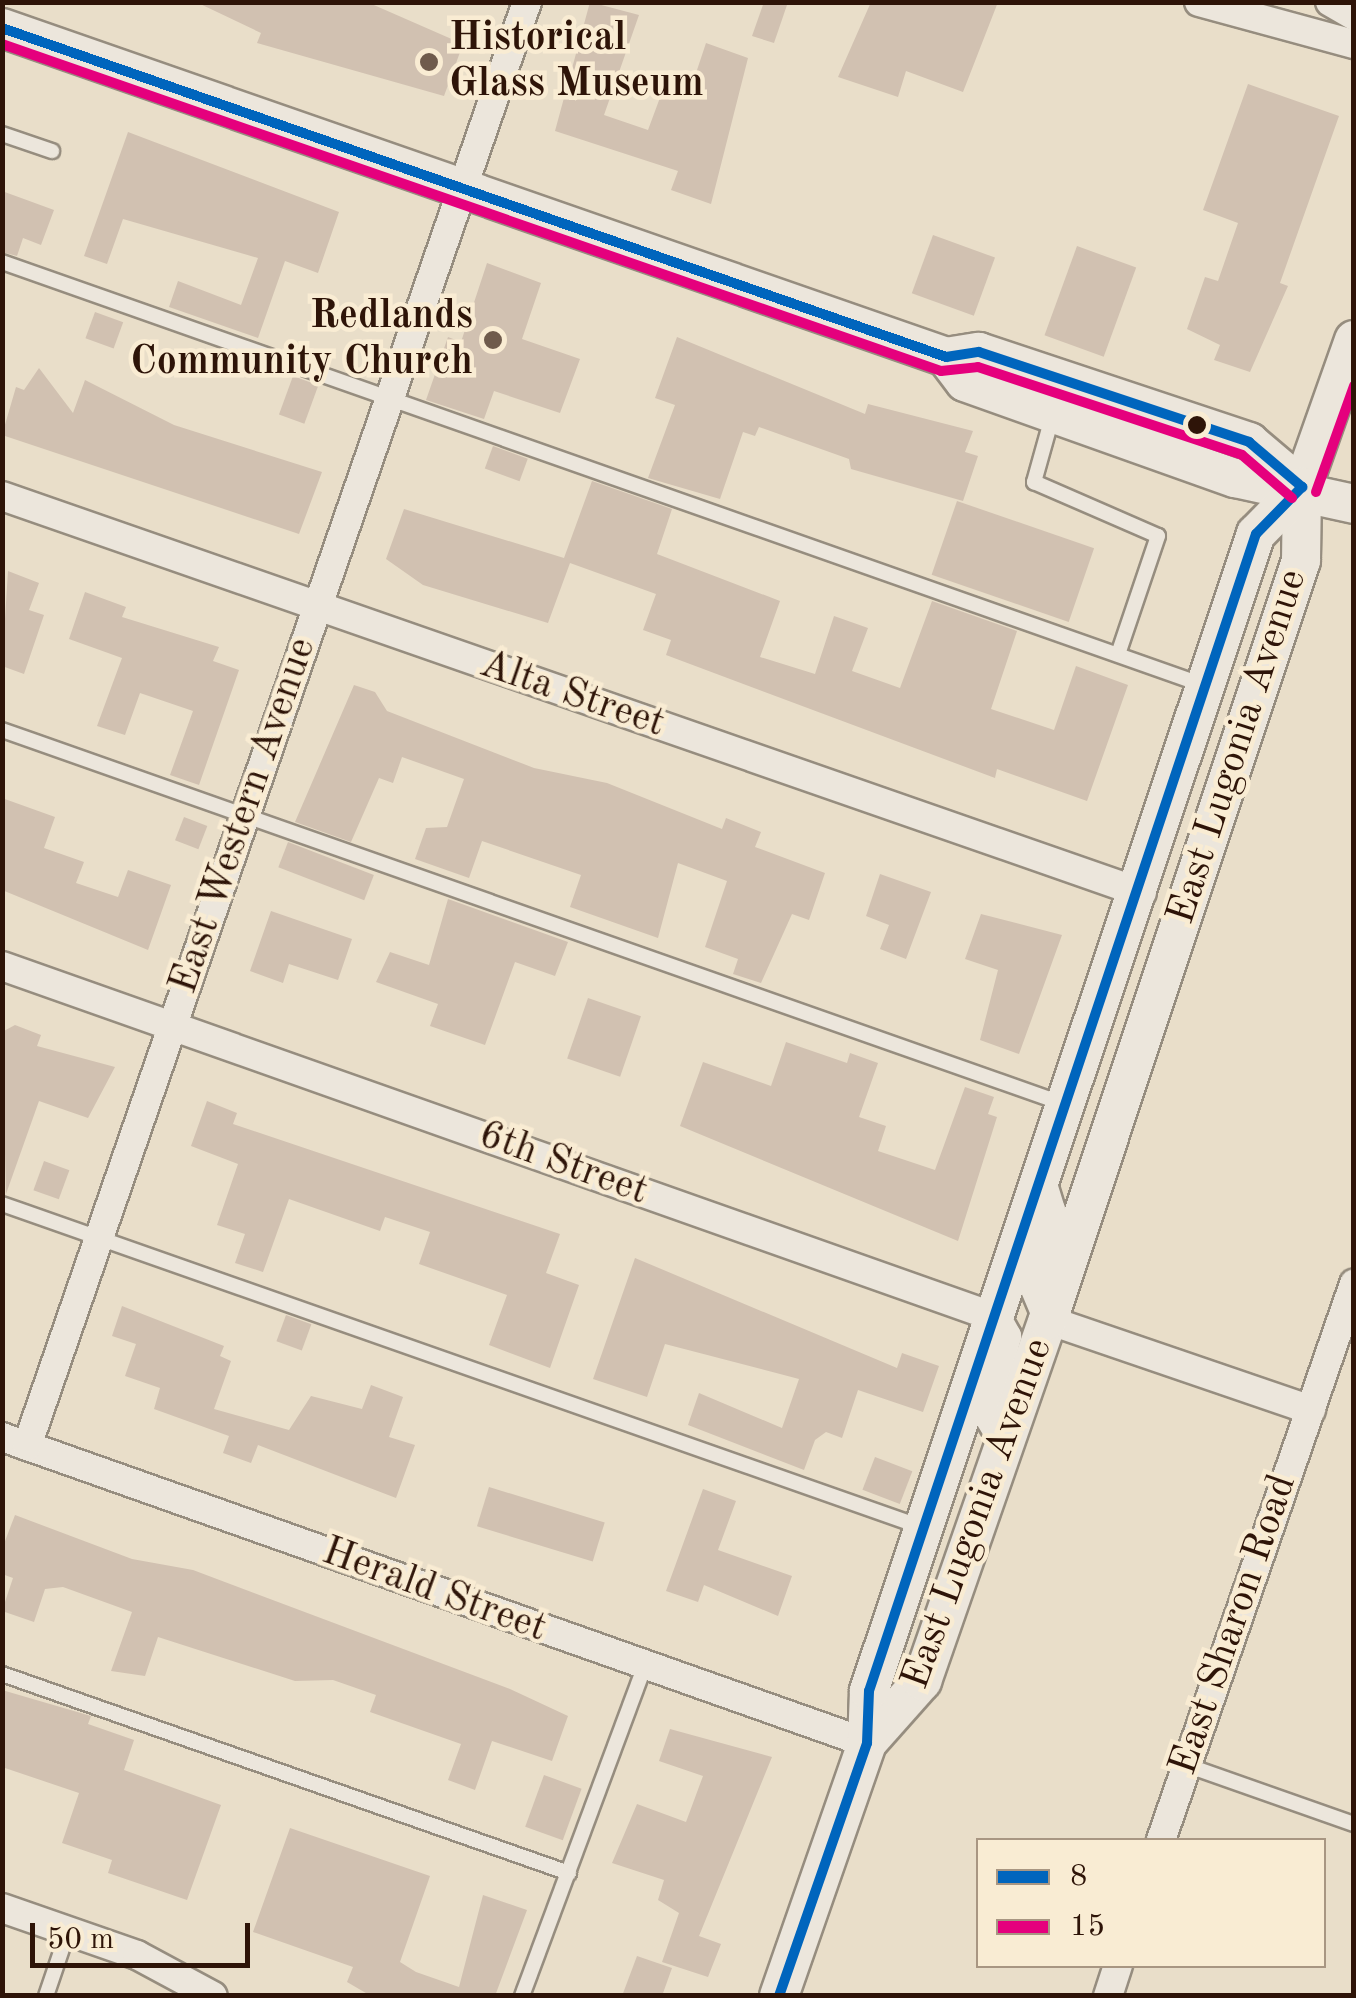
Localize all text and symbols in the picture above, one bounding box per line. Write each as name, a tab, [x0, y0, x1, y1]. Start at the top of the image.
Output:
place label: Historical Glass Museum	[449, 15, 704, 109]
marker: Historical Glass Museum	[418, 51, 440, 73]
place label: Redlands Community Church	[130, 293, 473, 387]
marker: Redlands Community Church	[482, 329, 504, 351]
unlabelled marker	[1187, 415, 1207, 435]
street label: East Lugonia Avenue	[1158, 564, 1318, 930]
street label: East Western Avenue	[161, 632, 327, 1000]
street label: Alta Street	[473, 641, 671, 749]
street label: 6th Street	[472, 1111, 654, 1217]
street label: East Lugonia Avenue	[892, 1332, 1064, 1696]
street label: East Sharon Road	[1160, 1469, 1308, 1781]
street label: Herald Street	[315, 1528, 553, 1654]
legend	[976, 1838, 1326, 1968]
text: 8	[1070, 1862, 1087, 1892]
scale bar	[35, 1903, 255, 1965]
text: 15	[1070, 1912, 1105, 1942]
text: 50 m	[47, 1925, 114, 1955]

